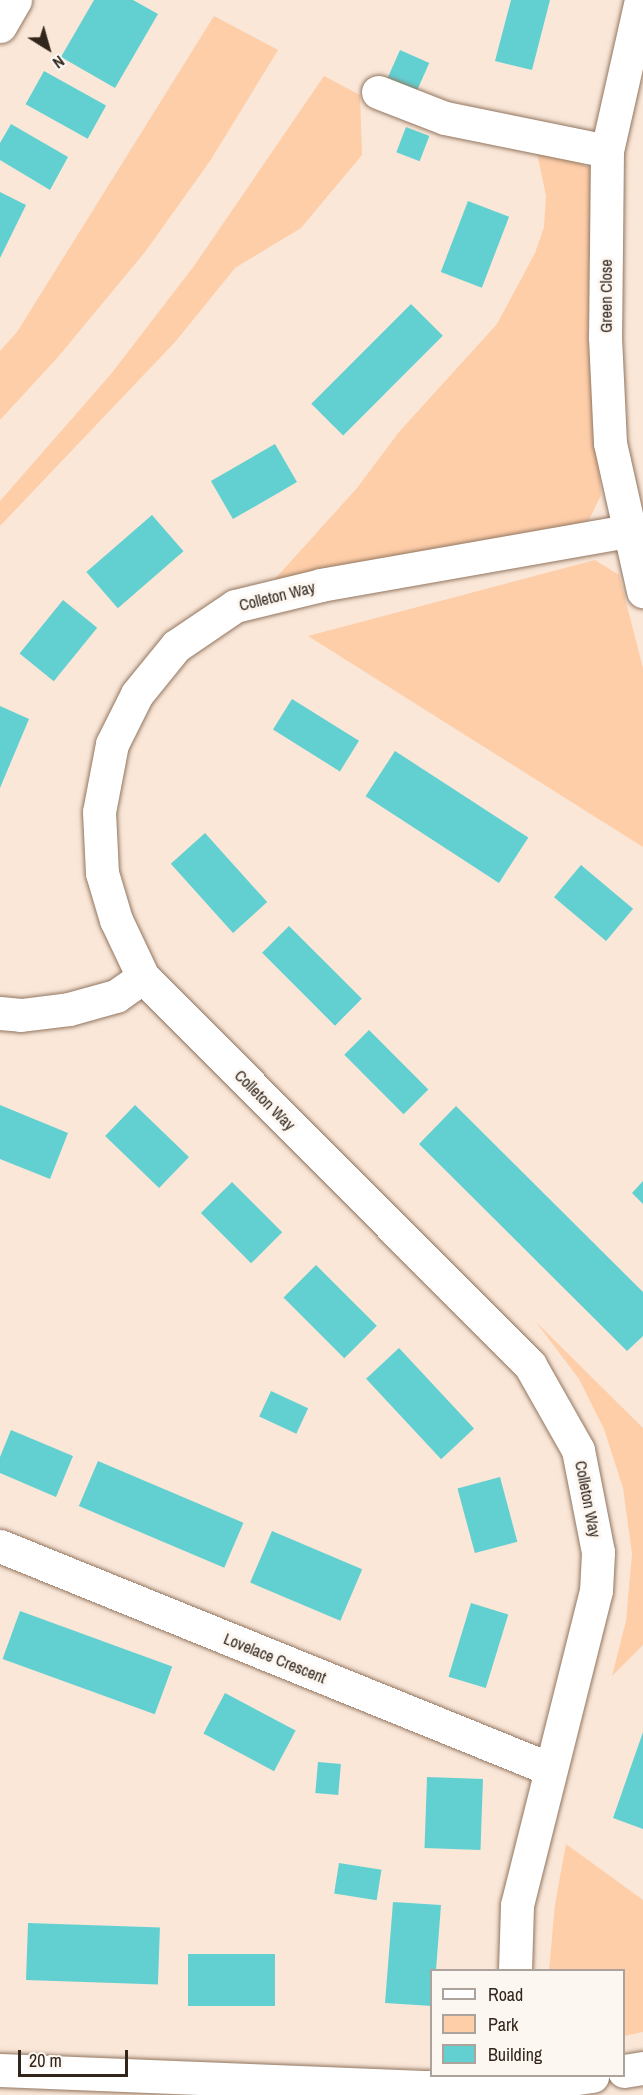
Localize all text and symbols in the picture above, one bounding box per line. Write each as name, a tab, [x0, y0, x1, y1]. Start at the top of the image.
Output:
north arrow	[18, 18, 78, 78]
text: N	[48, 51, 69, 74]
street label: Green Close	[596, 259, 616, 333]
street label: Colleton Way	[237, 577, 317, 615]
street label: Colleton Way	[231, 1066, 299, 1134]
street label: Colleton Way	[571, 1459, 605, 1539]
street label: Lovelace Crescent	[221, 1629, 329, 1687]
legend	[430, 1969, 625, 2077]
text: Road	[488, 1982, 523, 2007]
text: Park	[488, 2012, 518, 2037]
scale bar	[21, 2038, 130, 2076]
text: Building	[488, 2042, 542, 2067]
text: 20 m	[29, 2048, 62, 2073]

